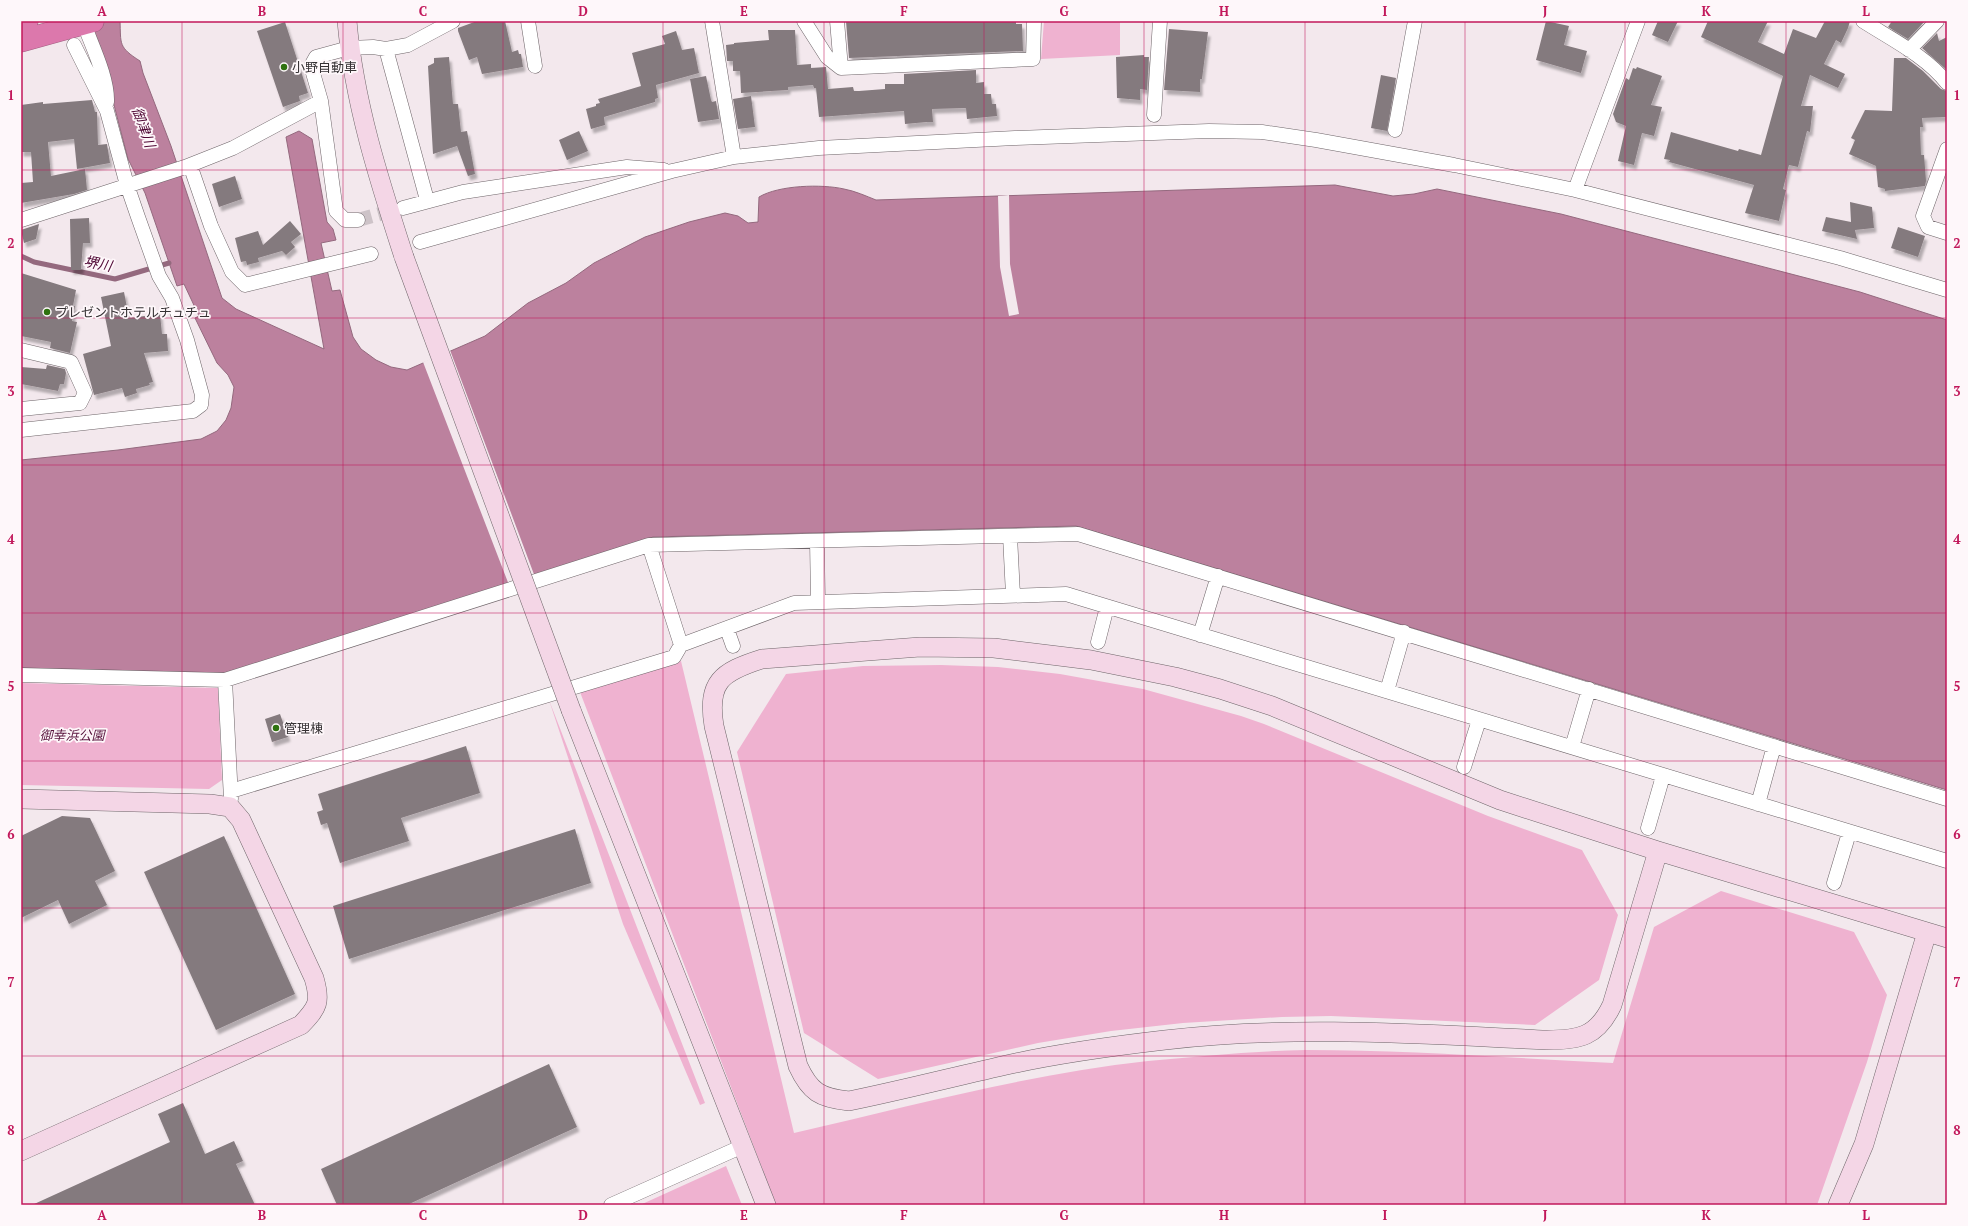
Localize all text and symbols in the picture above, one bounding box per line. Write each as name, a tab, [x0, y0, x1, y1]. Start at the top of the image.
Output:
text: A	[97, 2, 107, 20]
text: B	[258, 2, 266, 20]
text: C	[419, 2, 427, 20]
text: D	[578, 2, 588, 20]
text: E	[740, 2, 748, 20]
text: F	[900, 2, 908, 20]
text: G	[1059, 2, 1069, 20]
text: H	[1219, 2, 1229, 20]
text: I	[1383, 2, 1388, 20]
text: J	[1543, 2, 1548, 20]
text: K	[1701, 2, 1711, 20]
text: L	[1862, 2, 1870, 20]
place label: 小野自動車	[292, 58, 357, 76]
marker: 小野自動車	[279, 62, 289, 72]
text: 1	[7, 86, 15, 104]
text: 1	[1953, 86, 1961, 104]
water label: 御津川	[128, 104, 161, 152]
text: 2	[7, 234, 15, 252]
text: 2	[1953, 234, 1961, 252]
water label: 堺川	[82, 251, 116, 275]
place label: プレゼントホテルチュチュ	[55, 303, 211, 321]
marker: プレゼントホテルチュチュ	[42, 307, 52, 317]
text: 3	[7, 382, 15, 400]
text: 3	[1953, 382, 1961, 400]
text: 4	[7, 530, 15, 548]
text: 4	[1953, 530, 1961, 548]
text: 5	[7, 677, 15, 695]
text: 5	[1953, 677, 1961, 695]
place label: 管理棟	[284, 719, 323, 737]
marker: 管理棟	[271, 723, 281, 733]
park label: 御幸浜公園	[39, 726, 106, 744]
text: 6	[7, 825, 15, 843]
text: 6	[1953, 825, 1961, 843]
text: 7	[7, 973, 15, 991]
text: 7	[1953, 973, 1961, 991]
text: 8	[7, 1121, 15, 1139]
text: 8	[1953, 1121, 1961, 1139]
text: A	[97, 1206, 107, 1224]
text: B	[258, 1206, 266, 1224]
text: C	[419, 1206, 427, 1224]
text: D	[578, 1206, 588, 1224]
text: E	[740, 1206, 748, 1224]
text: F	[900, 1206, 908, 1224]
text: G	[1059, 1206, 1069, 1224]
text: H	[1219, 1206, 1229, 1224]
text: I	[1383, 1206, 1388, 1224]
text: J	[1543, 1206, 1548, 1224]
text: K	[1701, 1206, 1711, 1224]
text: L	[1862, 1206, 1870, 1224]

